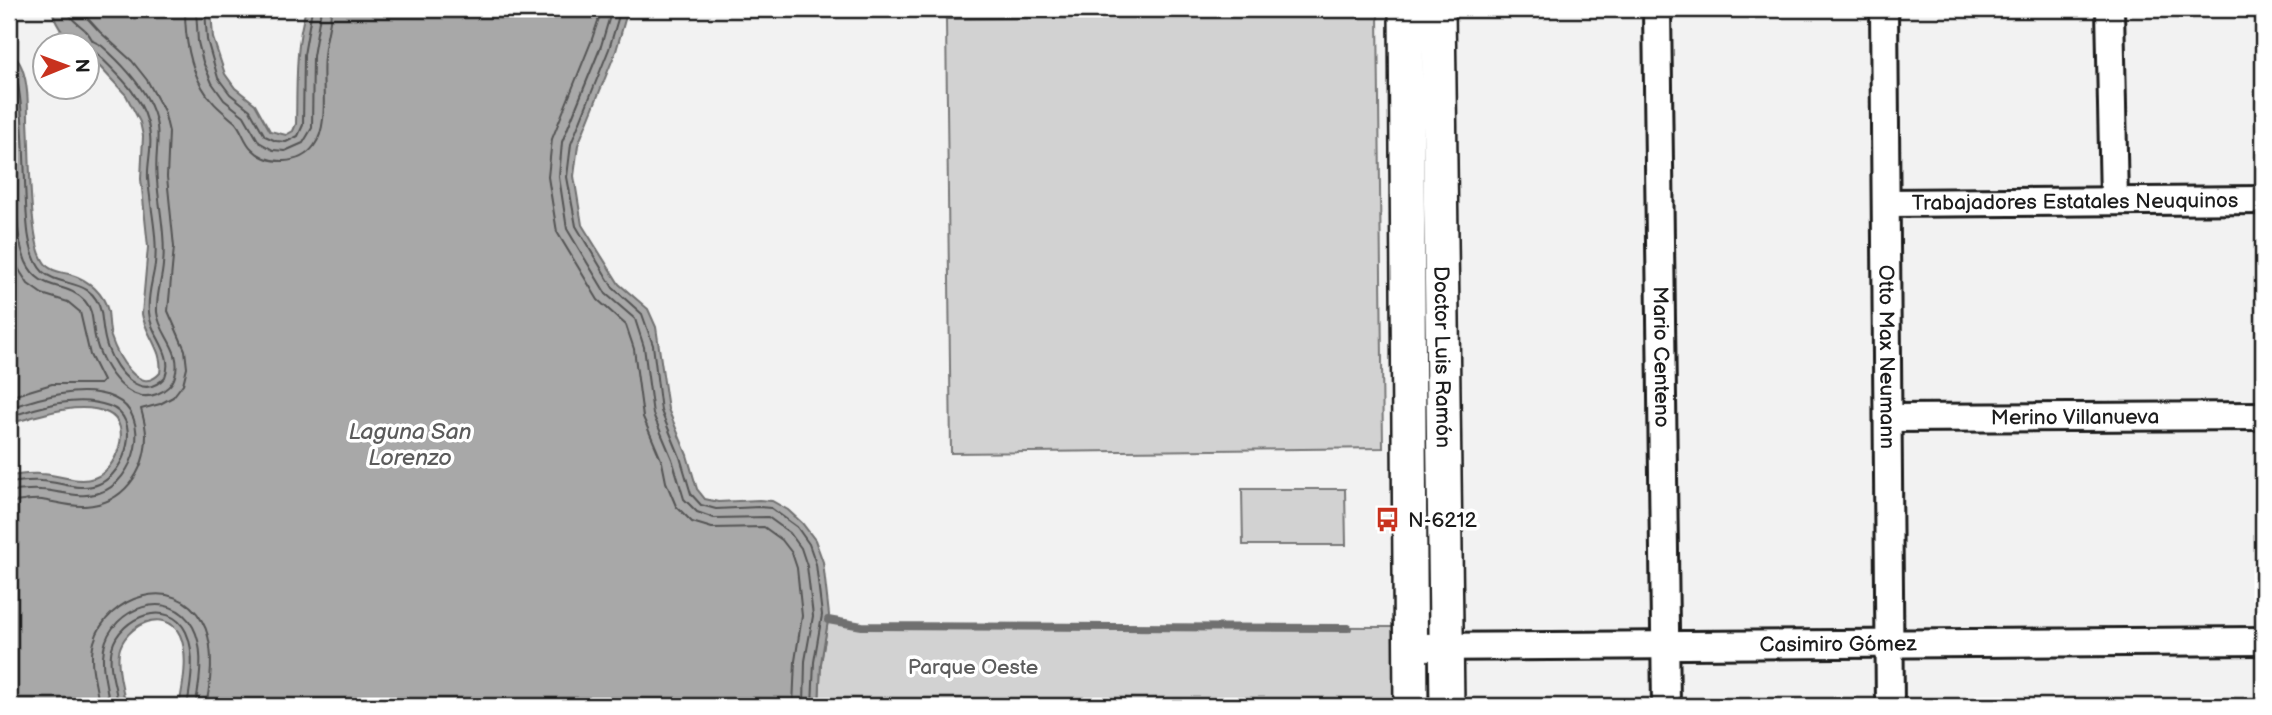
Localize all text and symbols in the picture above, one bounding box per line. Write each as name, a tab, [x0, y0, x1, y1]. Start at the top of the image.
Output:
north arrow	[32, 32, 102, 102]
text: N	[70, 58, 93, 73]
street label: Trabajadores Estatales Neuquinos	[1912, 188, 2238, 215]
street label: Otto Max Neumann	[1874, 265, 1900, 449]
street label: Doctor Luis Ramón	[1429, 266, 1456, 448]
street label: Mario Centeno	[1648, 286, 1675, 428]
street label: Merino Villanueva	[1991, 404, 2159, 430]
water label: Laguna San Lorenzo	[348, 418, 472, 472]
bus stop icon: N-6212	[1374, 506, 1402, 534]
place label: N-6212	[1408, 508, 1478, 533]
street label: Casimiro Gómez	[1759, 631, 1917, 657]
park label: Parque Oeste	[908, 655, 1038, 680]

